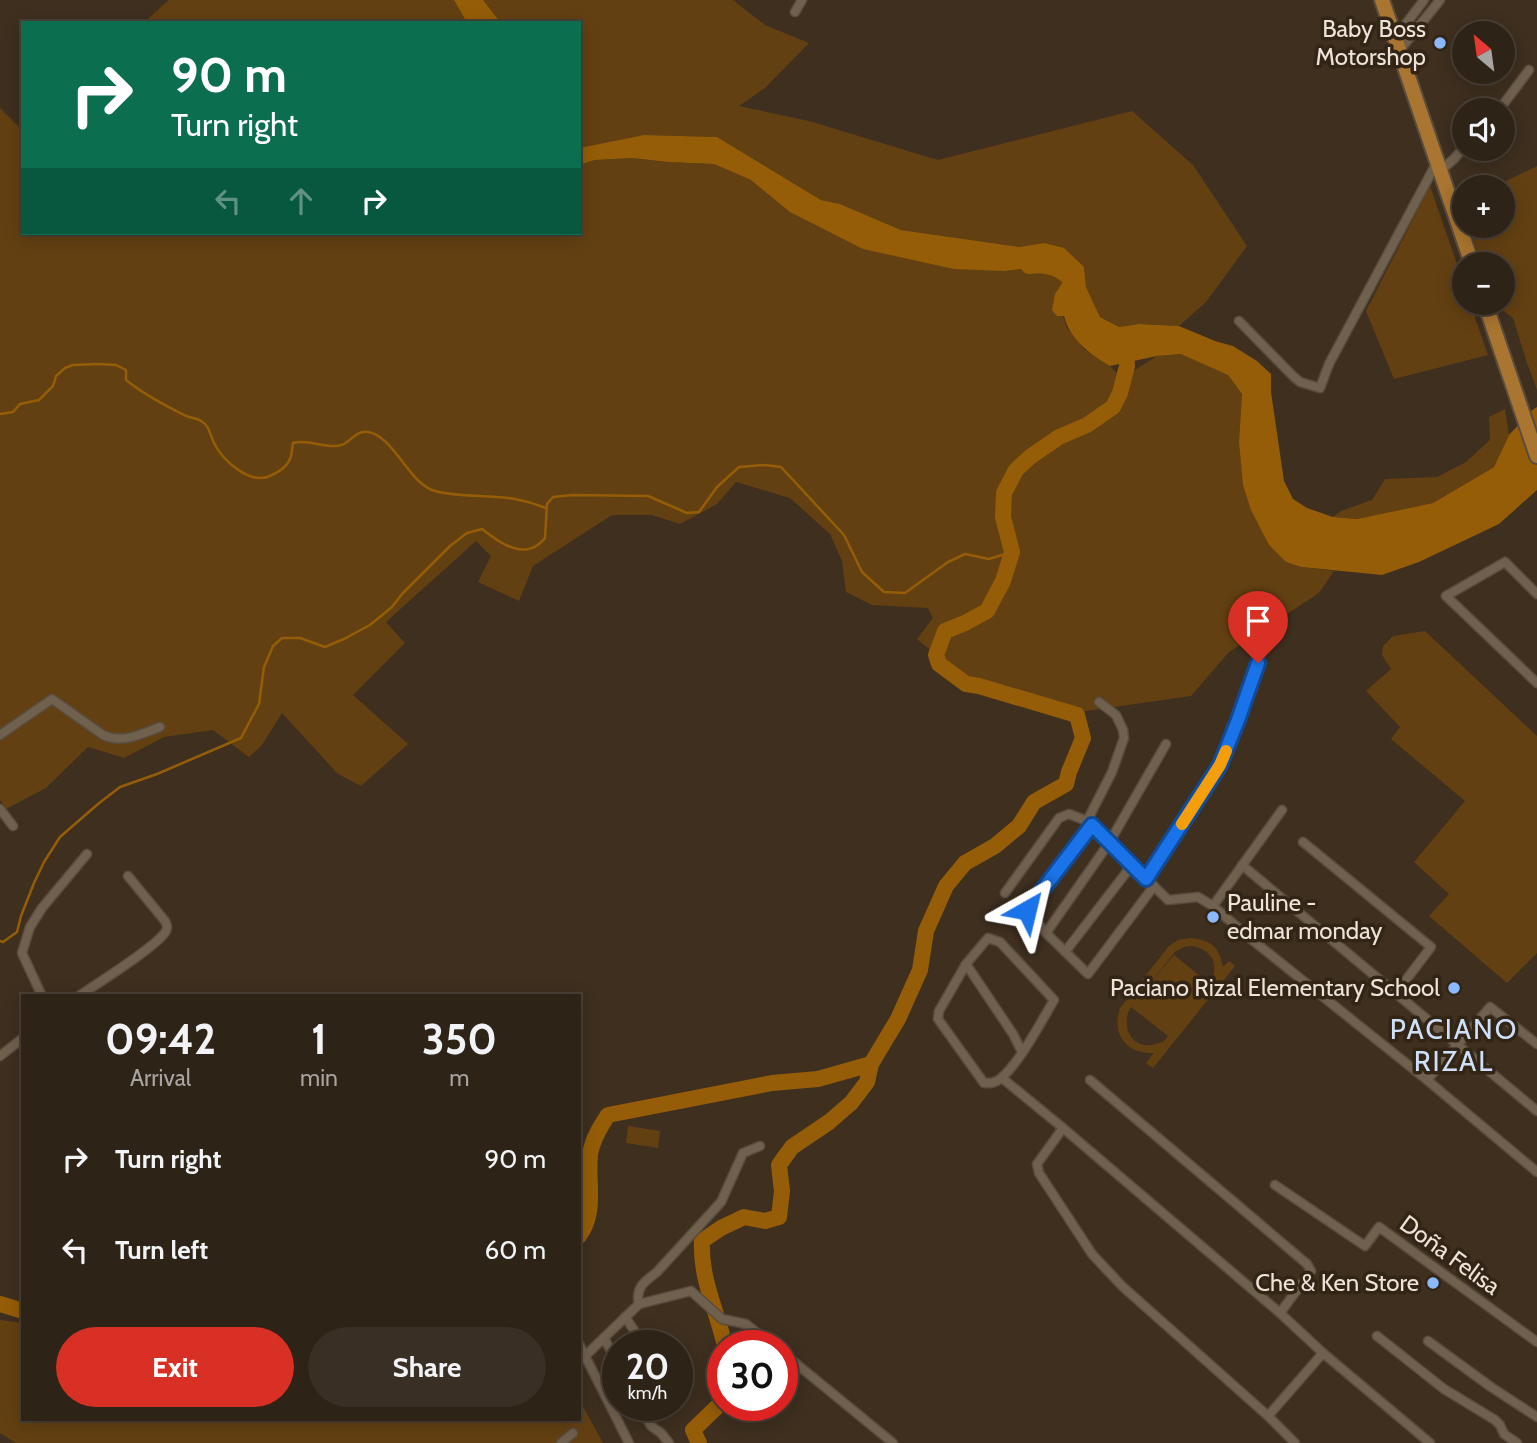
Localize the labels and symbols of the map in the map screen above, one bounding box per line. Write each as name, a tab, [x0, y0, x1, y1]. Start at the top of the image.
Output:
place label: Baby Boss Motorshop	[1315, 14, 1426, 71]
north arrow	[1452, 21, 1516, 84]
marker: Baby Boss Motorshop	[1432, 35, 1448, 51]
pin	[1228, 591, 1288, 663]
position arrow	[990, 873, 1064, 947]
place label: Pauline - edmar monday	[1227, 888, 1382, 945]
marker: Pauline - edmar monday	[1205, 909, 1221, 925]
place label: Paciano Rizal Elementary School	[1110, 973, 1440, 1002]
marker: Paciano Rizal Elementary School	[1446, 980, 1462, 996]
district label: PACIANO RIZAL	[1390, 1012, 1518, 1078]
street label: Doña Felisa	[1395, 1209, 1506, 1301]
place label: Che & Ken Store	[1255, 1268, 1419, 1297]
marker: Che & Ken Store	[1425, 1275, 1441, 1291]
speed limit sign: 30	[707, 1330, 798, 1421]

